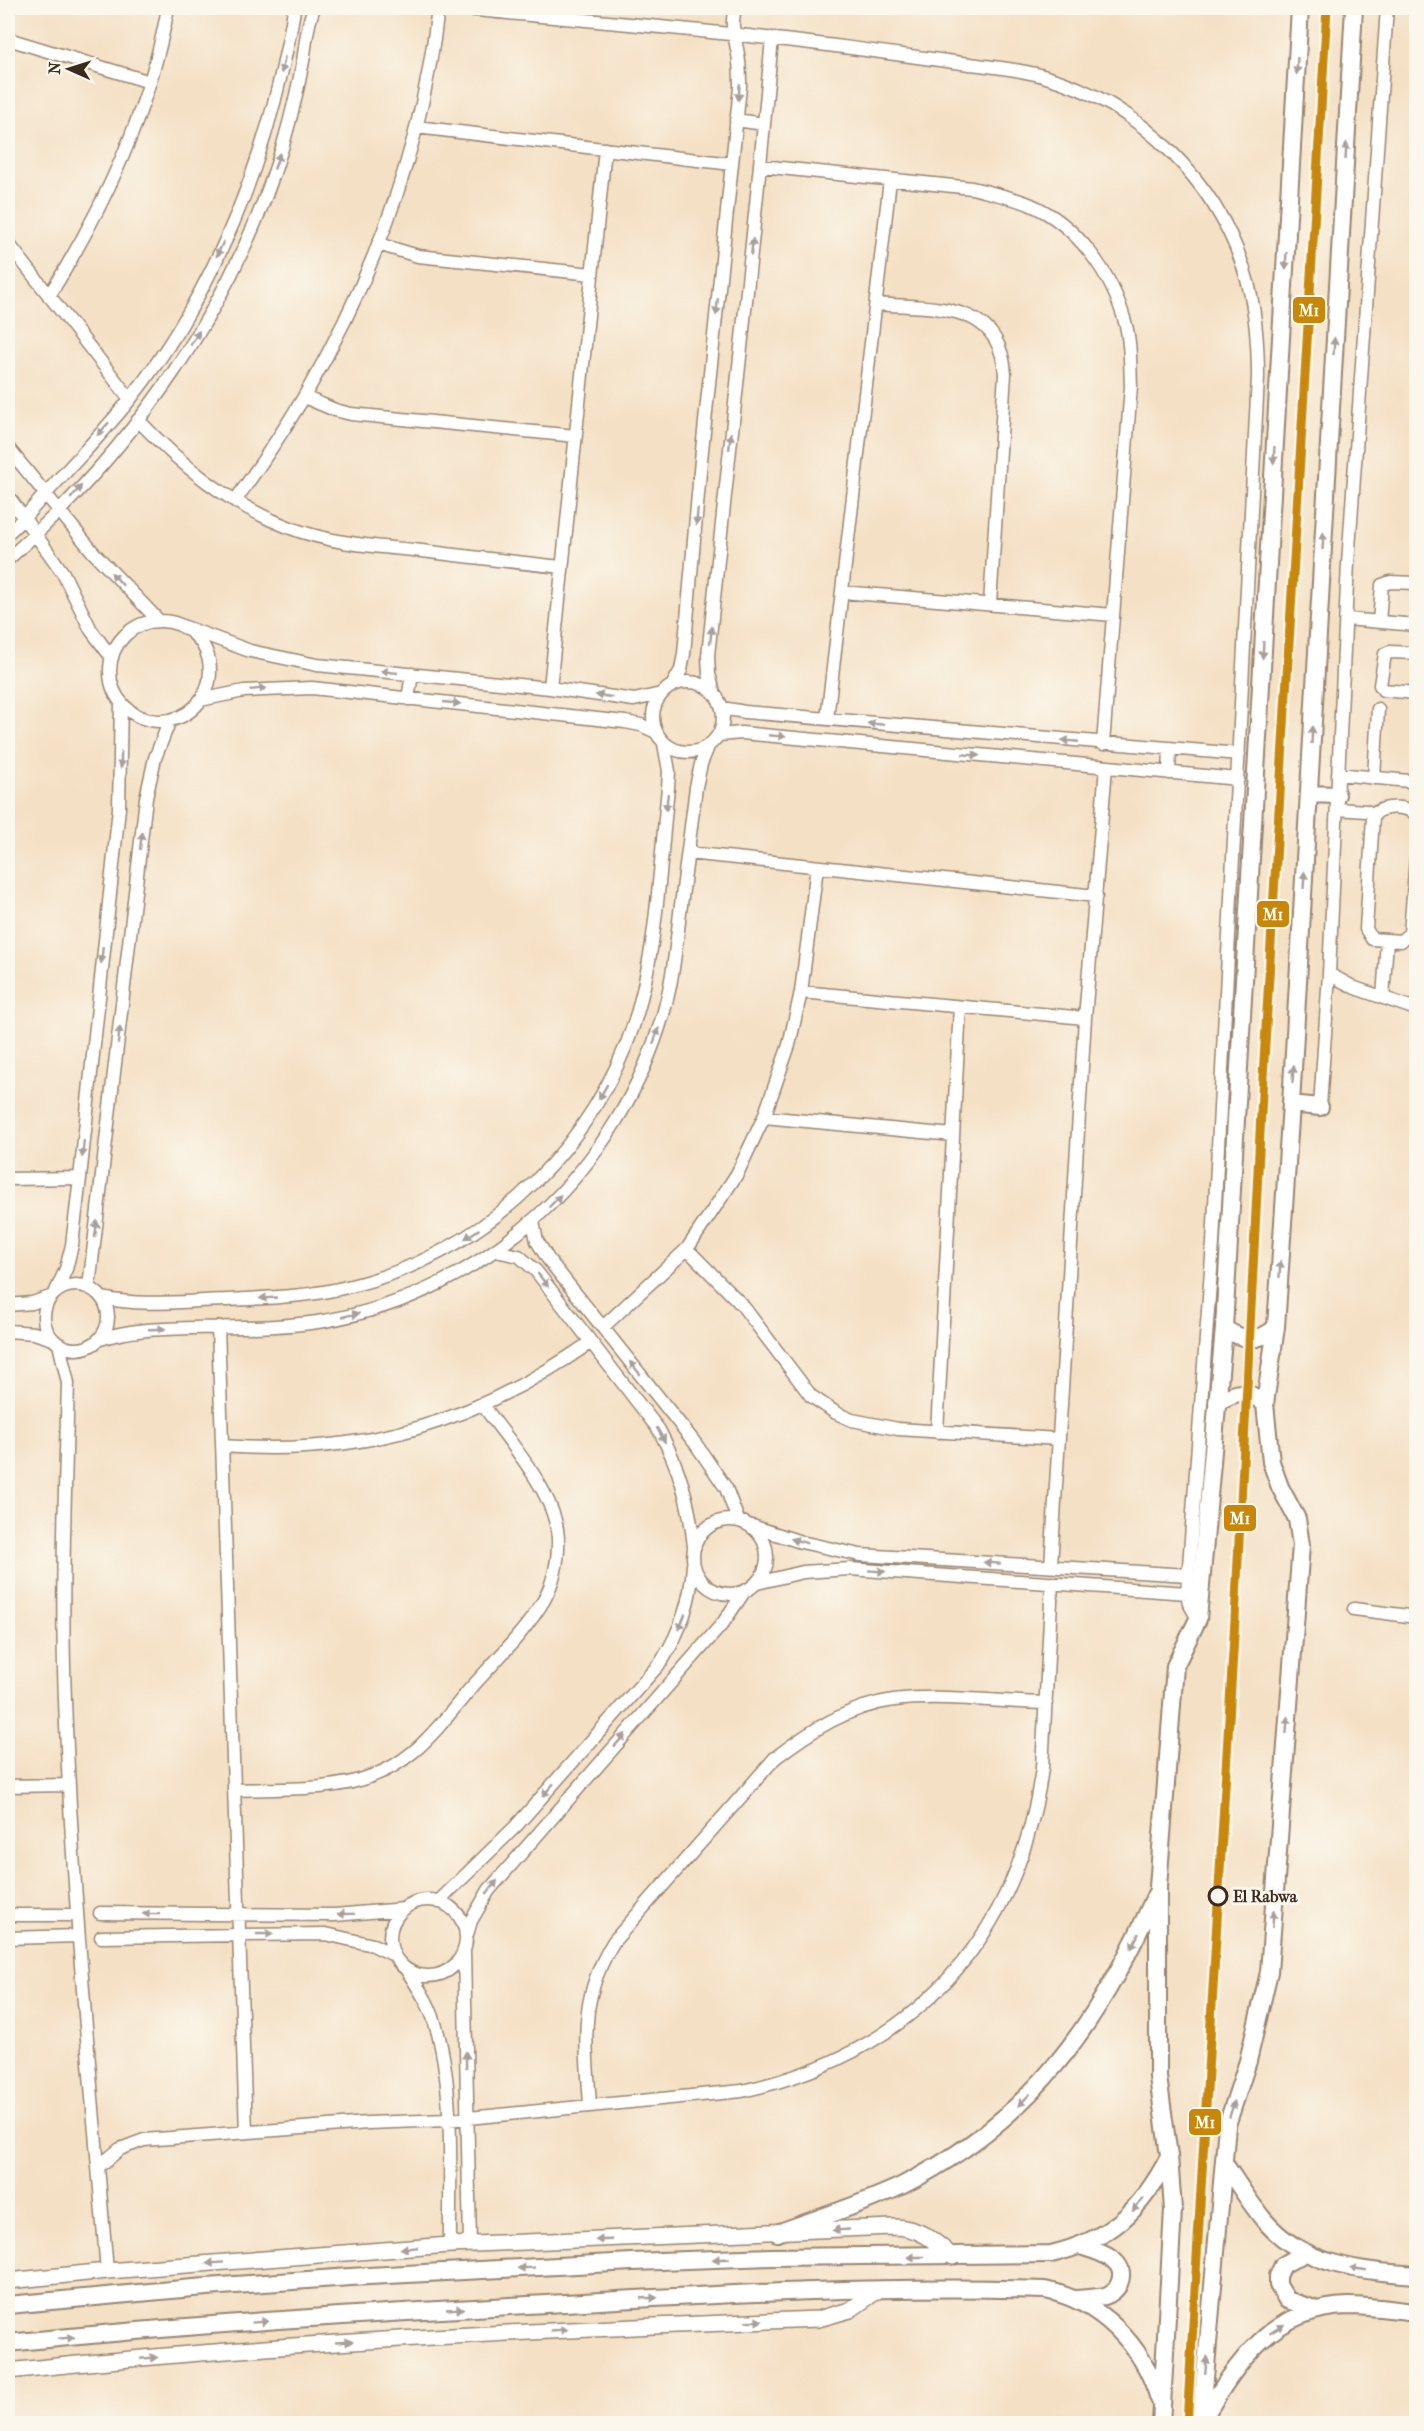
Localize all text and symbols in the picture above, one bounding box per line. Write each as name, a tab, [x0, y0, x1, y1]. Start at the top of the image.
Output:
north arrow	[39, 39, 99, 99]
one-way arrow	[277, 56, 287, 74]
one-way arrow	[1292, 56, 1301, 75]
text: N	[45, 61, 64, 75]
one-way arrow	[734, 83, 744, 102]
one-way arrow	[1341, 142, 1350, 161]
one-way arrow	[273, 152, 283, 170]
one-way arrow	[747, 237, 756, 256]
one-way arrow	[215, 240, 224, 257]
one-way arrow	[1281, 251, 1290, 270]
line badge: M1	[1292, 296, 1326, 324]
one-way arrow	[713, 298, 722, 317]
text: M1	[1298, 301, 1319, 320]
one-way arrow	[190, 330, 201, 346]
one-way arrow	[1330, 337, 1339, 356]
one-way arrow	[97, 421, 110, 436]
one-way arrow	[725, 431, 735, 450]
one-way arrow	[1270, 446, 1279, 465]
one-way arrow	[70, 484, 83, 500]
one-way arrow	[692, 507, 702, 526]
one-way arrow	[1319, 531, 1328, 550]
one-way arrow	[111, 572, 125, 586]
one-way arrow	[706, 625, 716, 644]
one-way arrow	[1258, 640, 1268, 659]
one-way arrow	[379, 667, 398, 677]
one-way arrow	[248, 684, 267, 694]
one-way arrow	[594, 691, 613, 700]
one-way arrow	[442, 698, 461, 708]
one-way arrow	[866, 719, 885, 729]
one-way arrow	[1307, 726, 1317, 745]
one-way arrow	[768, 731, 787, 741]
one-way arrow	[1060, 736, 1079, 746]
one-way arrow	[962, 750, 981, 760]
one-way arrow	[116, 751, 125, 770]
one-way arrow	[662, 792, 672, 811]
one-way arrow	[136, 832, 146, 851]
one-way arrow	[1299, 870, 1308, 889]
line badge: M1	[1256, 900, 1290, 928]
text: M1	[1262, 905, 1283, 924]
one-way arrow	[98, 945, 107, 964]
one-way arrow	[114, 1025, 123, 1044]
one-way arrow	[652, 1027, 661, 1045]
one-way arrow	[1288, 1065, 1297, 1084]
one-way arrow	[598, 1084, 608, 1101]
one-way arrow	[78, 1139, 88, 1158]
one-way arrow	[548, 1193, 562, 1208]
one-way arrow	[91, 1219, 101, 1238]
one-way arrow	[464, 1228, 480, 1239]
one-way arrow	[1276, 1259, 1285, 1278]
one-way arrow	[537, 1273, 549, 1288]
one-way arrow	[259, 1293, 278, 1302]
one-way arrow	[342, 1310, 361, 1319]
one-way arrow	[147, 1324, 166, 1333]
one-way arrow	[629, 1360, 642, 1376]
one-way arrow	[656, 1427, 667, 1443]
line badge: M1	[1223, 1504, 1257, 1532]
text: M1	[1229, 1509, 1250, 1528]
one-way arrow	[790, 1536, 808, 1546]
one-way arrow	[983, 1558, 1002, 1567]
one-way arrow	[867, 1566, 886, 1576]
one-way arrow	[677, 1613, 687, 1631]
one-way arrow	[1283, 1715, 1292, 1734]
one-way arrow	[613, 1733, 626, 1748]
one-way arrow	[541, 1782, 555, 1797]
one-way arrow	[486, 1879, 499, 1895]
marker: El Rabwa	[1208, 1886, 1228, 1906]
place label: El Rabwa	[1233, 1887, 1298, 1906]
one-way arrow	[141, 1909, 160, 1919]
one-way arrow	[336, 1909, 355, 1919]
one-way arrow	[1269, 1910, 1278, 1929]
one-way arrow	[255, 1929, 274, 1939]
one-way arrow	[1130, 1932, 1139, 1949]
one-way arrow	[461, 2050, 471, 2069]
one-way arrow	[1017, 2092, 1031, 2106]
one-way arrow	[1228, 2100, 1237, 2118]
line badge: M1	[1188, 2108, 1222, 2136]
text: M1	[1194, 2113, 1215, 2132]
one-way arrow	[1132, 2197, 1145, 2212]
one-way arrow	[831, 2226, 850, 2235]
one-way arrow	[594, 2235, 613, 2244]
one-way arrow	[399, 2243, 418, 2253]
one-way arrow	[907, 2252, 926, 2262]
one-way arrow	[712, 2254, 731, 2264]
one-way arrow	[205, 2259, 224, 2268]
one-way arrow	[517, 2263, 536, 2272]
one-way arrow	[1349, 2264, 1368, 2274]
one-way arrow	[640, 2294, 659, 2303]
one-way arrow	[445, 2304, 464, 2313]
one-way arrow	[745, 2317, 764, 2326]
one-way arrow	[251, 2318, 270, 2327]
one-way arrow	[1269, 2323, 1285, 2334]
one-way arrow	[550, 2326, 569, 2335]
one-way arrow	[56, 2333, 75, 2343]
one-way arrow	[334, 2338, 353, 2347]
one-way arrow	[140, 2353, 159, 2363]
one-way arrow	[1201, 2356, 1211, 2375]

